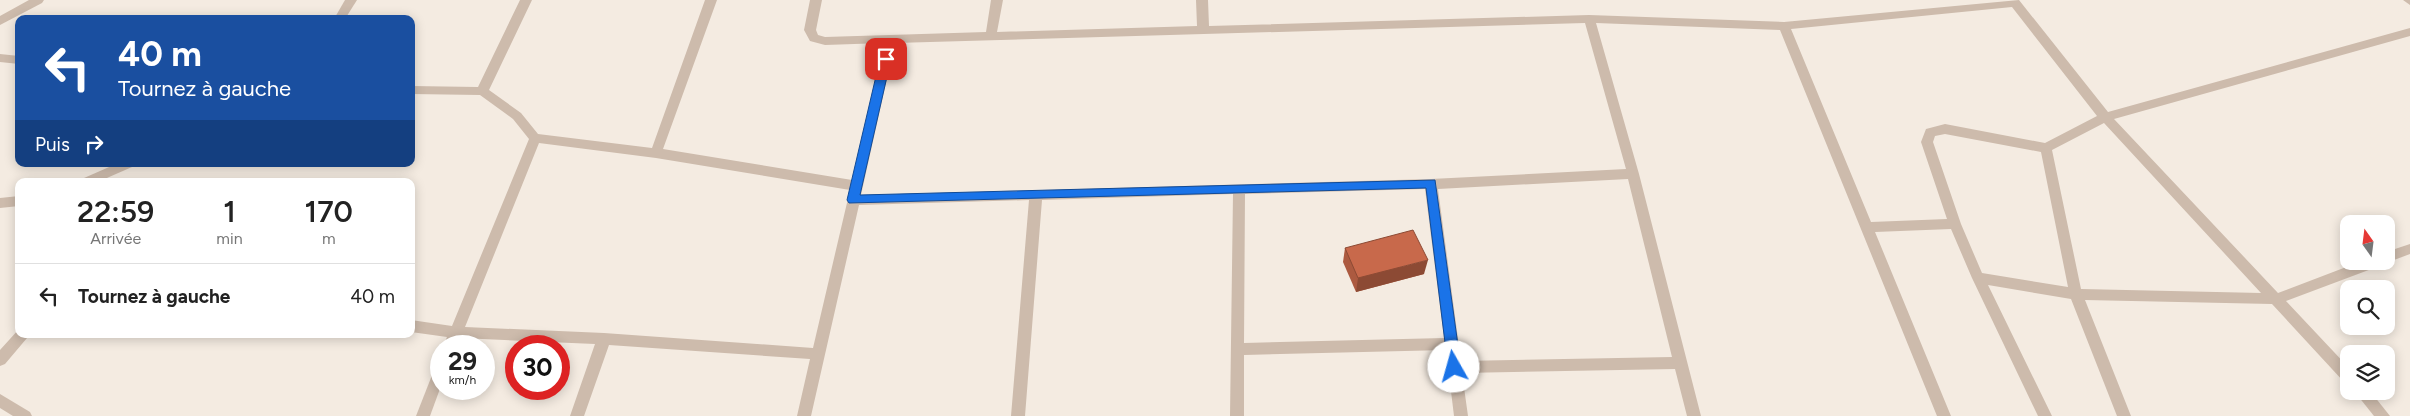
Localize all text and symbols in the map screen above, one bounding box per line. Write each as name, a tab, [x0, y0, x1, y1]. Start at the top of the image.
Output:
text: 40 m	[118, 33, 202, 75]
icon: left	[35, 35, 100, 100]
pin	[865, 38, 907, 80]
icon: arrive	[872, 45, 900, 73]
text: Tournez à gauche	[118, 75, 291, 102]
icon: right	[80, 130, 108, 158]
text: Puis	[35, 133, 70, 156]
text: 22:59	[77, 193, 154, 230]
text: 1	[223, 193, 236, 230]
text: 170	[305, 193, 353, 230]
north arrow	[2340, 215, 2395, 270]
map controls	[2340, 215, 2395, 400]
text: Arrivée	[90, 229, 141, 248]
text: min	[216, 229, 243, 248]
text: m	[322, 229, 336, 248]
button: search	[2340, 280, 2395, 335]
icon: left	[35, 282, 63, 310]
text: Tournez à gauche	[78, 285, 230, 308]
text: 40 m	[350, 285, 395, 308]
speed limit sign: 30	[505, 335, 570, 400]
position arrow	[1427, 340, 1479, 392]
button: layers	[2340, 345, 2395, 400]
text: 29	[448, 346, 477, 376]
text: km/h	[449, 373, 476, 387]

